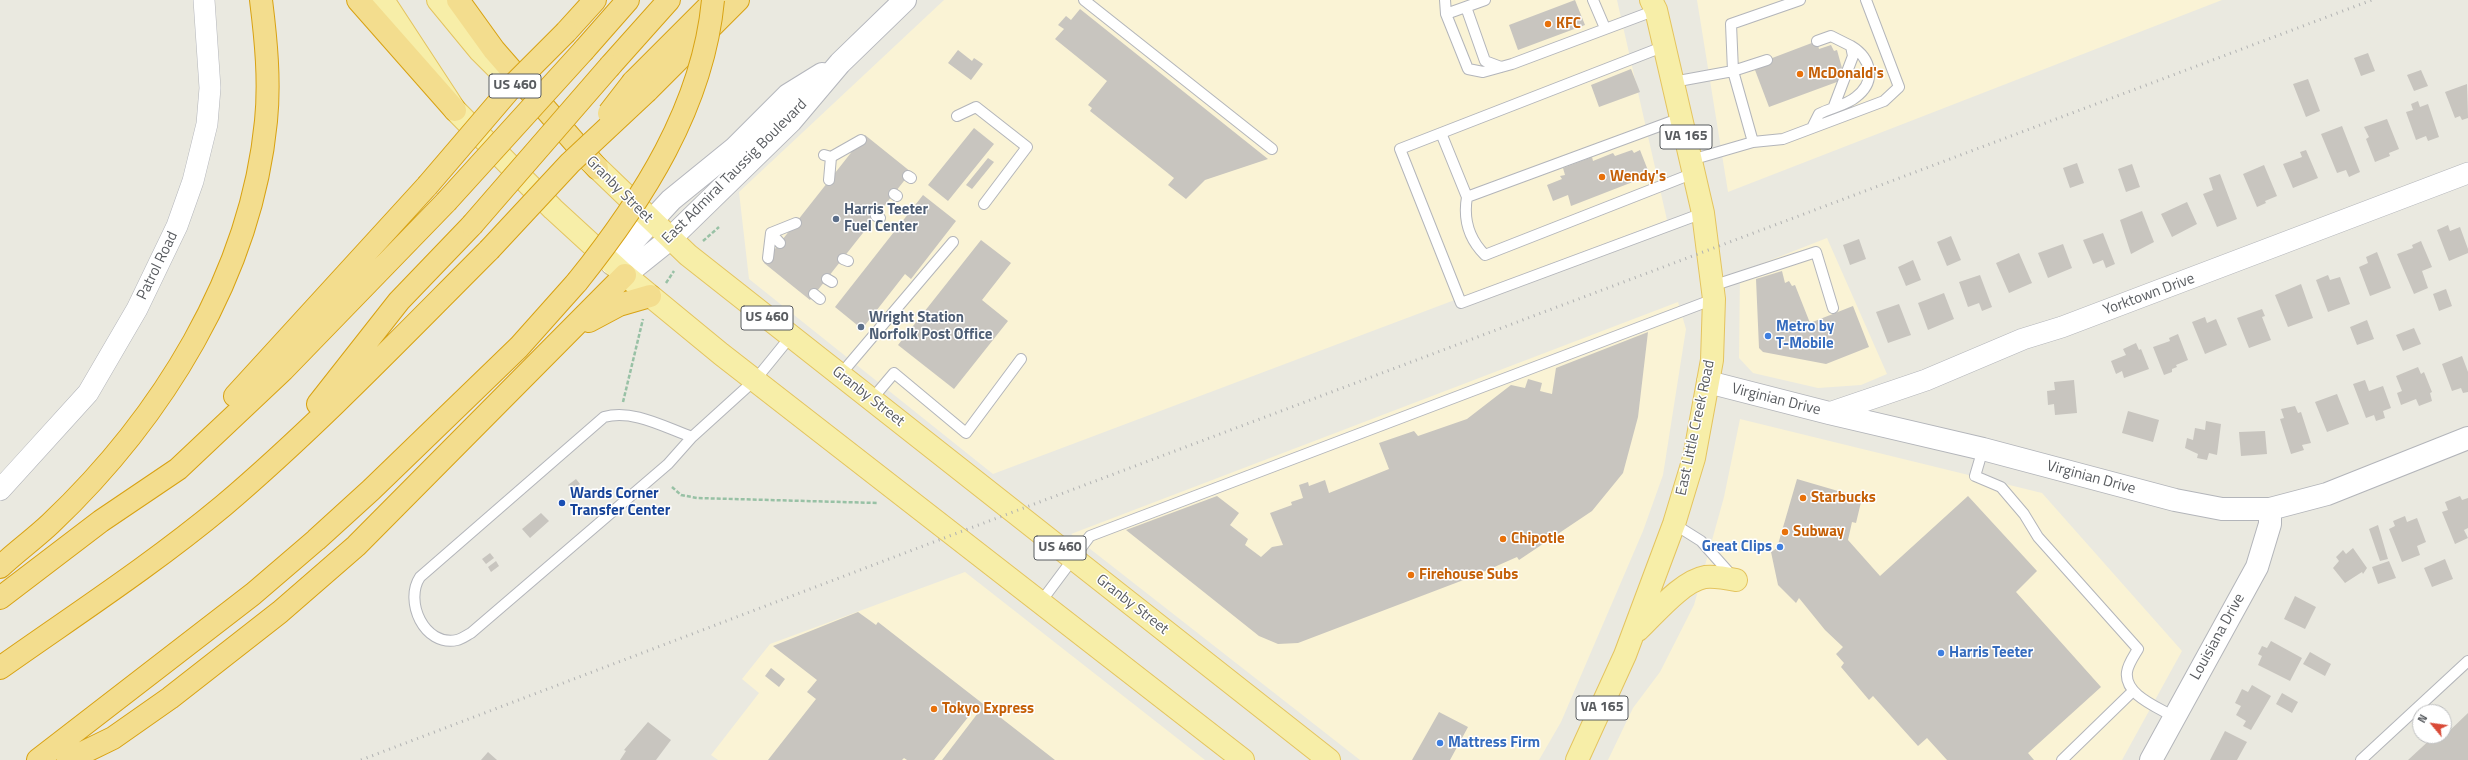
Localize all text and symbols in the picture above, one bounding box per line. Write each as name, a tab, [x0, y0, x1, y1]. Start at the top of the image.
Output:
place label: KFC	[1556, 15, 1581, 33]
marker: KFC	[1543, 19, 1553, 29]
place label: McDonald's	[1808, 65, 1884, 83]
marker: McDonald's	[1795, 69, 1805, 79]
road number: US 460	[489, 74, 541, 98]
street label: East Admiral Taussig Boulevard	[659, 96, 811, 248]
road number: VA 165	[1660, 125, 1712, 149]
street label: Granby Street	[582, 153, 656, 227]
place label: Wendy's	[1610, 168, 1666, 186]
marker: Wendy's	[1597, 172, 1607, 182]
place label: Harris Teeter Fuel Center	[844, 201, 928, 236]
marker: Harris Teeter Fuel Center	[831, 214, 841, 224]
street label: Patrol Road	[134, 229, 182, 303]
street label: Yorktown Drive	[2101, 270, 2197, 320]
road number: US 460	[741, 306, 793, 330]
place label: Wright Station Norfolk Post Office	[869, 309, 993, 344]
place label: Metro by T-Mobile	[1776, 318, 1834, 353]
marker: Wright Station Norfolk Post Office	[856, 322, 866, 332]
marker: Metro by T-Mobile	[1763, 331, 1773, 341]
street label: East Little Creek Road	[1673, 359, 1719, 497]
street label: Granby Street	[828, 363, 908, 431]
street label: Virginian Drive	[1730, 380, 1822, 420]
street label: Virginian Drive	[2045, 458, 2137, 498]
place label: Wards Corner Transfer Center	[570, 485, 670, 520]
place label: Starbucks	[1811, 489, 1876, 507]
marker: Starbucks	[1798, 493, 1808, 503]
marker: Wards Corner Transfer Center	[557, 498, 567, 508]
place label: Subway	[1793, 523, 1844, 541]
marker: Subway	[1780, 527, 1790, 537]
place label: Chipotle	[1511, 530, 1565, 548]
marker: Chipotle	[1498, 534, 1508, 544]
road number: US 460	[1034, 536, 1086, 560]
place label: Great Clips	[1702, 538, 1772, 556]
marker: Great Clips	[1775, 542, 1785, 552]
place label: Firehouse Subs	[1419, 566, 1518, 584]
marker: Firehouse Subs	[1406, 570, 1416, 580]
street label: Granby Street	[1092, 571, 1172, 639]
street label: Louisiana Drive	[2187, 591, 2249, 683]
place label: Harris Teeter	[1949, 644, 2033, 662]
marker: Harris Teeter	[1936, 648, 1946, 658]
road number: VA 165	[1576, 696, 1628, 720]
place label: Tokyo Express	[942, 700, 1034, 718]
marker: Tokyo Express	[929, 704, 939, 714]
north arrow	[2412, 704, 2452, 744]
text: N	[2414, 711, 2431, 726]
place label: Mattress Firm	[1448, 734, 1540, 752]
marker: Mattress Firm	[1435, 738, 1445, 748]

